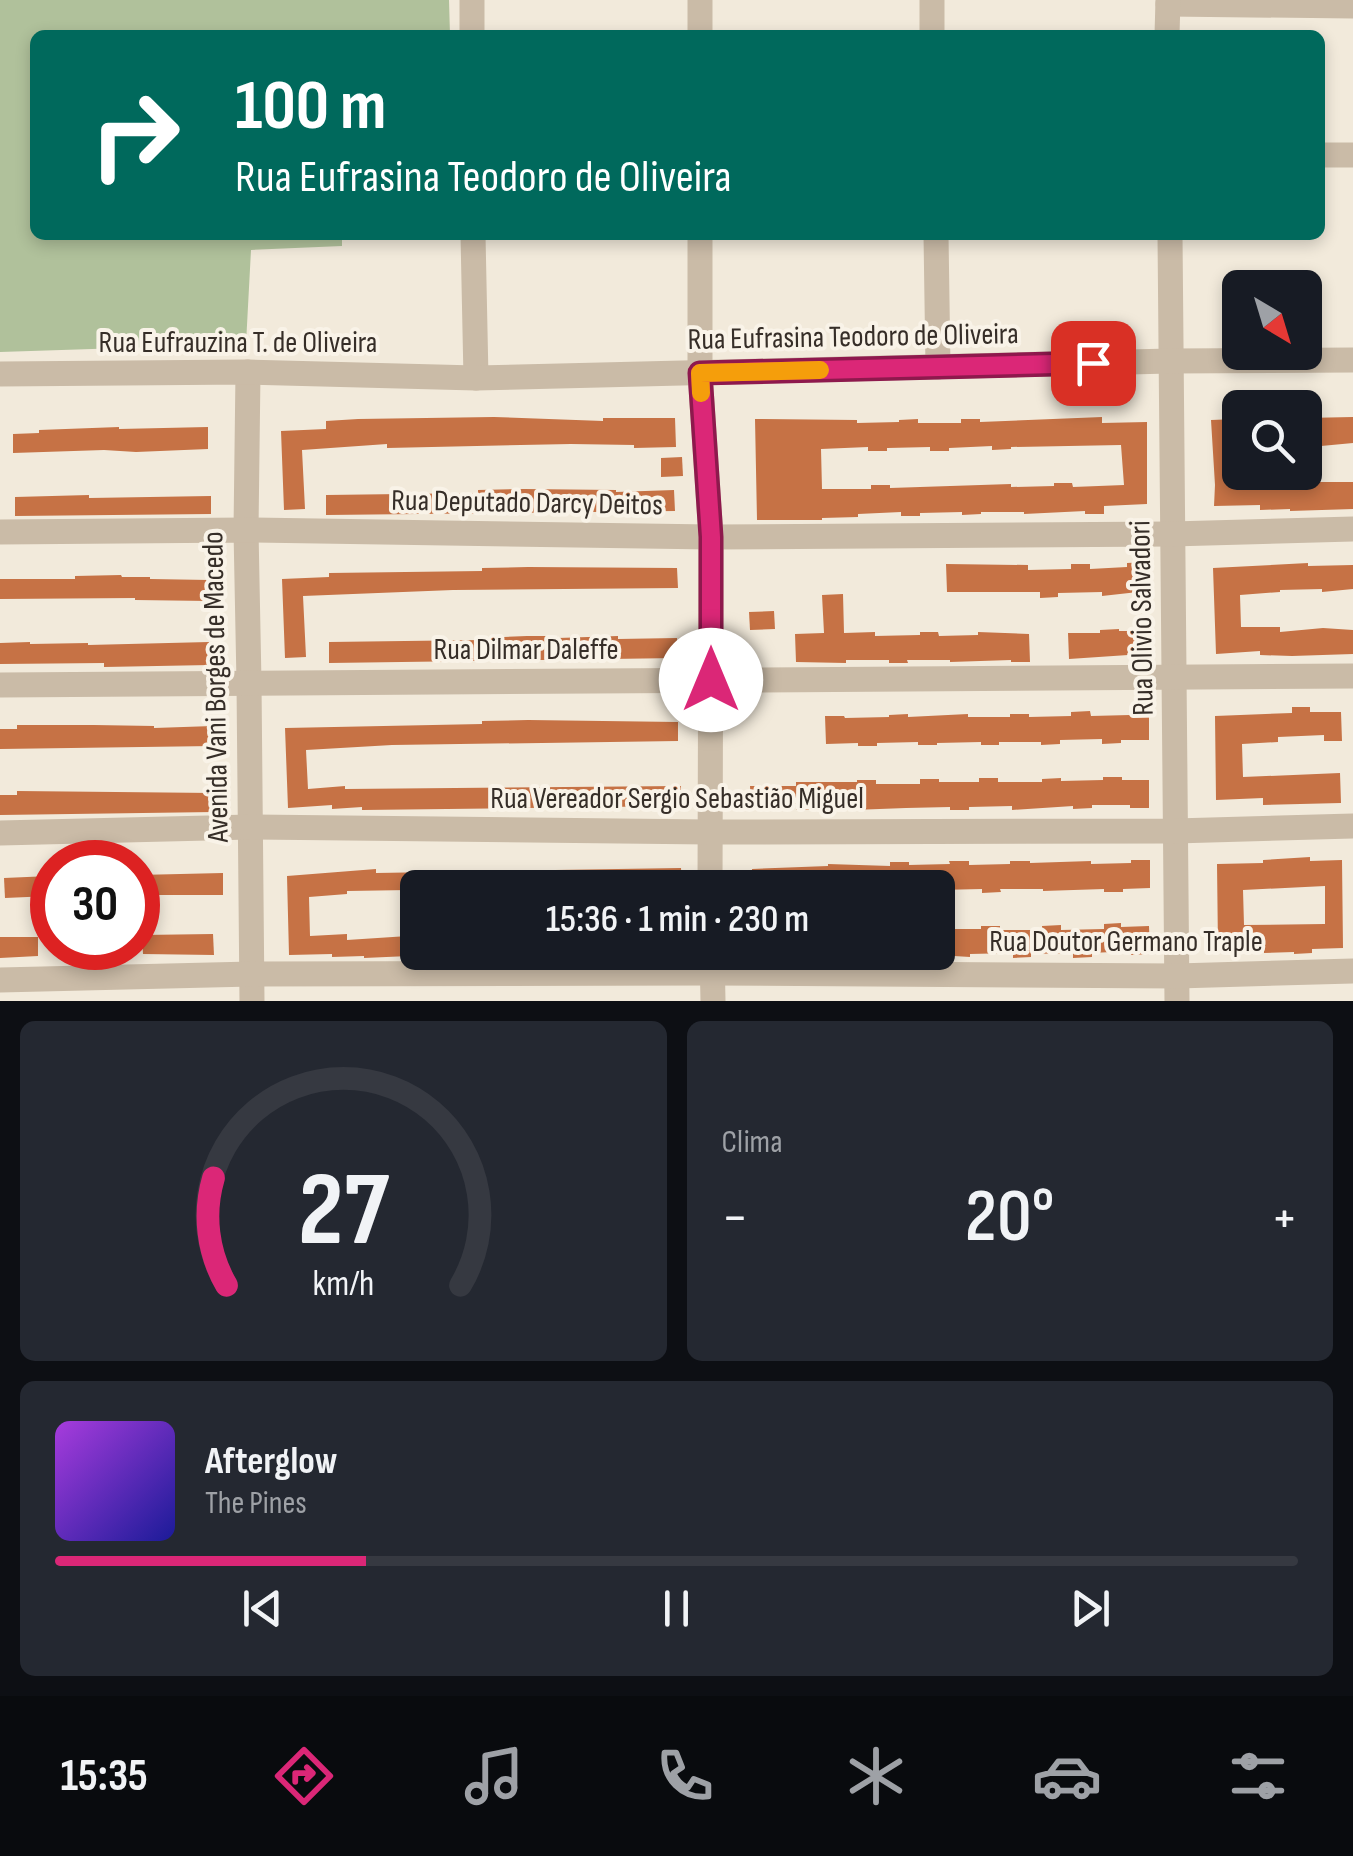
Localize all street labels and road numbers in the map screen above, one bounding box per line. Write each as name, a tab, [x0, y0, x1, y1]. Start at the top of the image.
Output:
street label: Rua Eufrasina Teodoro de Oliveira	[687, 316, 1019, 358]
street label: Rua Eufrauzina T. de Oliveira	[99, 325, 377, 361]
street label: Rua Deputado Darcy Deitos	[391, 483, 663, 523]
street label: Rua Olivio Salvadori	[1122, 520, 1162, 716]
street label: Avenida Vani Borges de Macedo	[195, 531, 237, 844]
street label: Rua Dilmar Daleffe	[433, 632, 619, 668]
street label: Rua Vereador Sergio Sebastião Miguel	[490, 781, 864, 817]
street label: Rua Doutor Germano Traple	[989, 924, 1263, 960]

